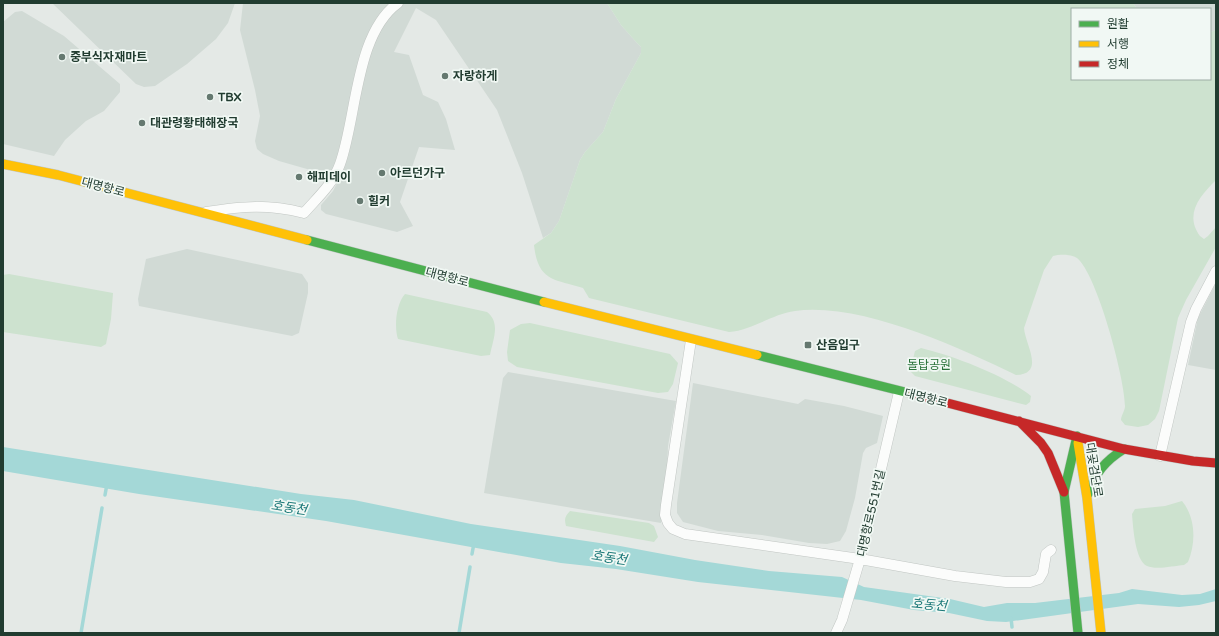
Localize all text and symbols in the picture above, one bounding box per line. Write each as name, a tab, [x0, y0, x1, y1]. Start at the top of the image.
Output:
legend	[1071, 8, 1211, 80]
text: 원활	[1107, 17, 1129, 31]
text: 서행	[1107, 37, 1129, 51]
place label: 중부식자재마트	[70, 50, 147, 64]
marker: 중부식자재마트	[57, 52, 67, 62]
text: 정체	[1107, 57, 1129, 71]
place label: 자랑하게	[453, 69, 497, 83]
marker: 자랑하게	[440, 71, 450, 81]
place label: TBX	[217, 90, 241, 104]
marker: TBX	[205, 92, 215, 102]
place label: 대관령황태해장국	[150, 116, 238, 130]
marker: 대관령황태해장국	[137, 118, 147, 128]
place label: 아르던가구	[390, 166, 445, 180]
marker: 아르던가구	[377, 168, 387, 178]
place label: 해피데이	[307, 170, 351, 184]
marker: 해피데이	[294, 172, 304, 182]
street label: 대명항로	[80, 175, 126, 199]
place label: 힐커	[368, 194, 390, 208]
marker: 힐커	[355, 196, 365, 206]
street label: 대명항로	[424, 265, 470, 289]
place label: 산음입구	[816, 338, 860, 352]
marker: 산음입구	[803, 340, 813, 350]
park label: 돌탑공원	[907, 358, 951, 372]
street label: 대명항로	[903, 386, 949, 410]
street label: 대곶검단로	[1083, 442, 1105, 498]
street label: 대명항로551번길	[854, 468, 888, 558]
water label: 호동천	[270, 497, 309, 519]
water label: 호동천	[590, 547, 629, 569]
water label: 호동천	[910, 595, 949, 615]

